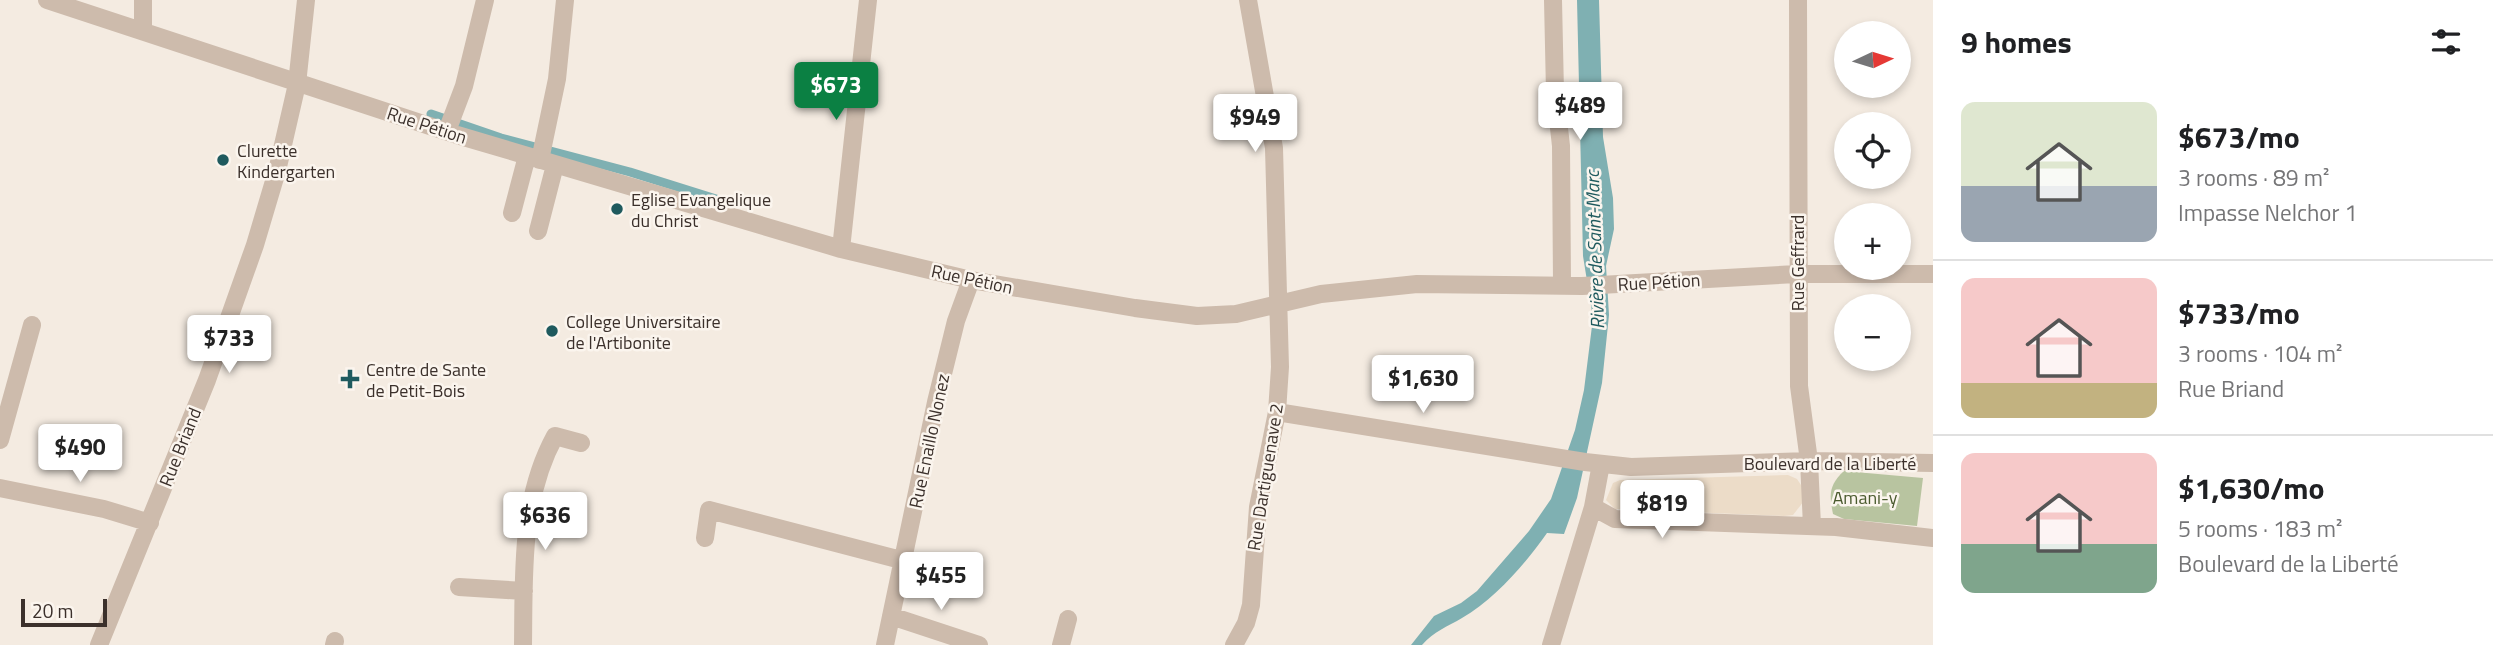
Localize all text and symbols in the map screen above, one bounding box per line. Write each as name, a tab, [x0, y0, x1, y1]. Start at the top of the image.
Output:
text: 9 homes	[1961, 19, 2072, 65]
north arrow	[1834, 21, 1911, 98]
map controls	[1834, 21, 1911, 371]
icon: filters	[2427, 23, 2465, 61]
pin: $673	[795, 62, 877, 122]
text: $673	[810, 67, 862, 102]
pin: $489	[1539, 82, 1621, 142]
text: $489	[1554, 87, 1606, 122]
pin: $949	[1214, 94, 1296, 154]
street label: Rue Pétion	[383, 99, 471, 151]
text: $949	[1229, 99, 1281, 134]
button: locate	[1834, 112, 1911, 189]
text: $673/mo	[2178, 114, 2300, 160]
icon: home	[2017, 130, 2101, 214]
place label: Clurette Kindergarten	[237, 137, 335, 185]
marker: Clurette Kindergarten	[215, 152, 231, 168]
text: 3 rooms · 89 m²	[2178, 160, 2329, 195]
water label: Rivière de Saint-Marc	[1577, 168, 1611, 330]
place label: Eglise Evangelique du Christ	[631, 186, 771, 234]
text: Impasse Nelchor 1	[2178, 195, 2357, 230]
marker: Eglise Evangelique du Christ	[609, 201, 625, 217]
button: +	[1834, 203, 1911, 280]
street label: Rue Geffrard	[1784, 215, 1811, 311]
street label: Rue Pétion	[929, 257, 1015, 301]
street label: Rue Pétion	[1617, 266, 1701, 298]
text: $733/mo	[2178, 290, 2300, 336]
button: −	[1834, 294, 1911, 371]
icon: home	[2017, 306, 2101, 390]
place label: College Universitaire de l'Artibonite	[566, 308, 721, 356]
pin: $733	[188, 316, 270, 375]
text: $733	[203, 320, 255, 355]
marker: College Universitaire de l'Artibonite	[544, 323, 560, 339]
text: 3 rooms · 104 m²	[2178, 336, 2342, 371]
place label: Centre de Sante de Petit-Bois	[366, 356, 486, 404]
pin: $1,630	[1366, 356, 1480, 415]
text: $1,630	[1388, 360, 1458, 395]
marker: Centre de Sante de Petit-Bois	[340, 369, 360, 389]
street label: Rue Enaillo Nonez	[902, 371, 956, 511]
text: Rue Briand	[2178, 371, 2284, 406]
street label: Rue Dartiguenave 2	[1240, 401, 1290, 553]
street label: Rue Briand	[152, 403, 208, 491]
pin: $490	[39, 424, 121, 484]
text: $490	[54, 429, 106, 464]
street label: Boulevard de la Liberté	[1744, 450, 1916, 477]
text: $1,630/mo	[2178, 465, 2324, 511]
pin: $819	[1621, 480, 1703, 540]
icon: home	[2017, 481, 2101, 565]
park label: Amani-y	[1833, 484, 1898, 511]
text: $819	[1636, 485, 1688, 520]
pin: $636	[504, 492, 586, 552]
text: $636	[519, 497, 571, 532]
text: 5 rooms · 183 m²	[2178, 511, 2342, 546]
text: Boulevard de la Liberté	[2178, 546, 2399, 581]
pin: $455	[900, 552, 982, 612]
text: $455	[915, 557, 967, 592]
scale bar	[21, 596, 107, 628]
text: 20 m	[32, 596, 73, 625]

